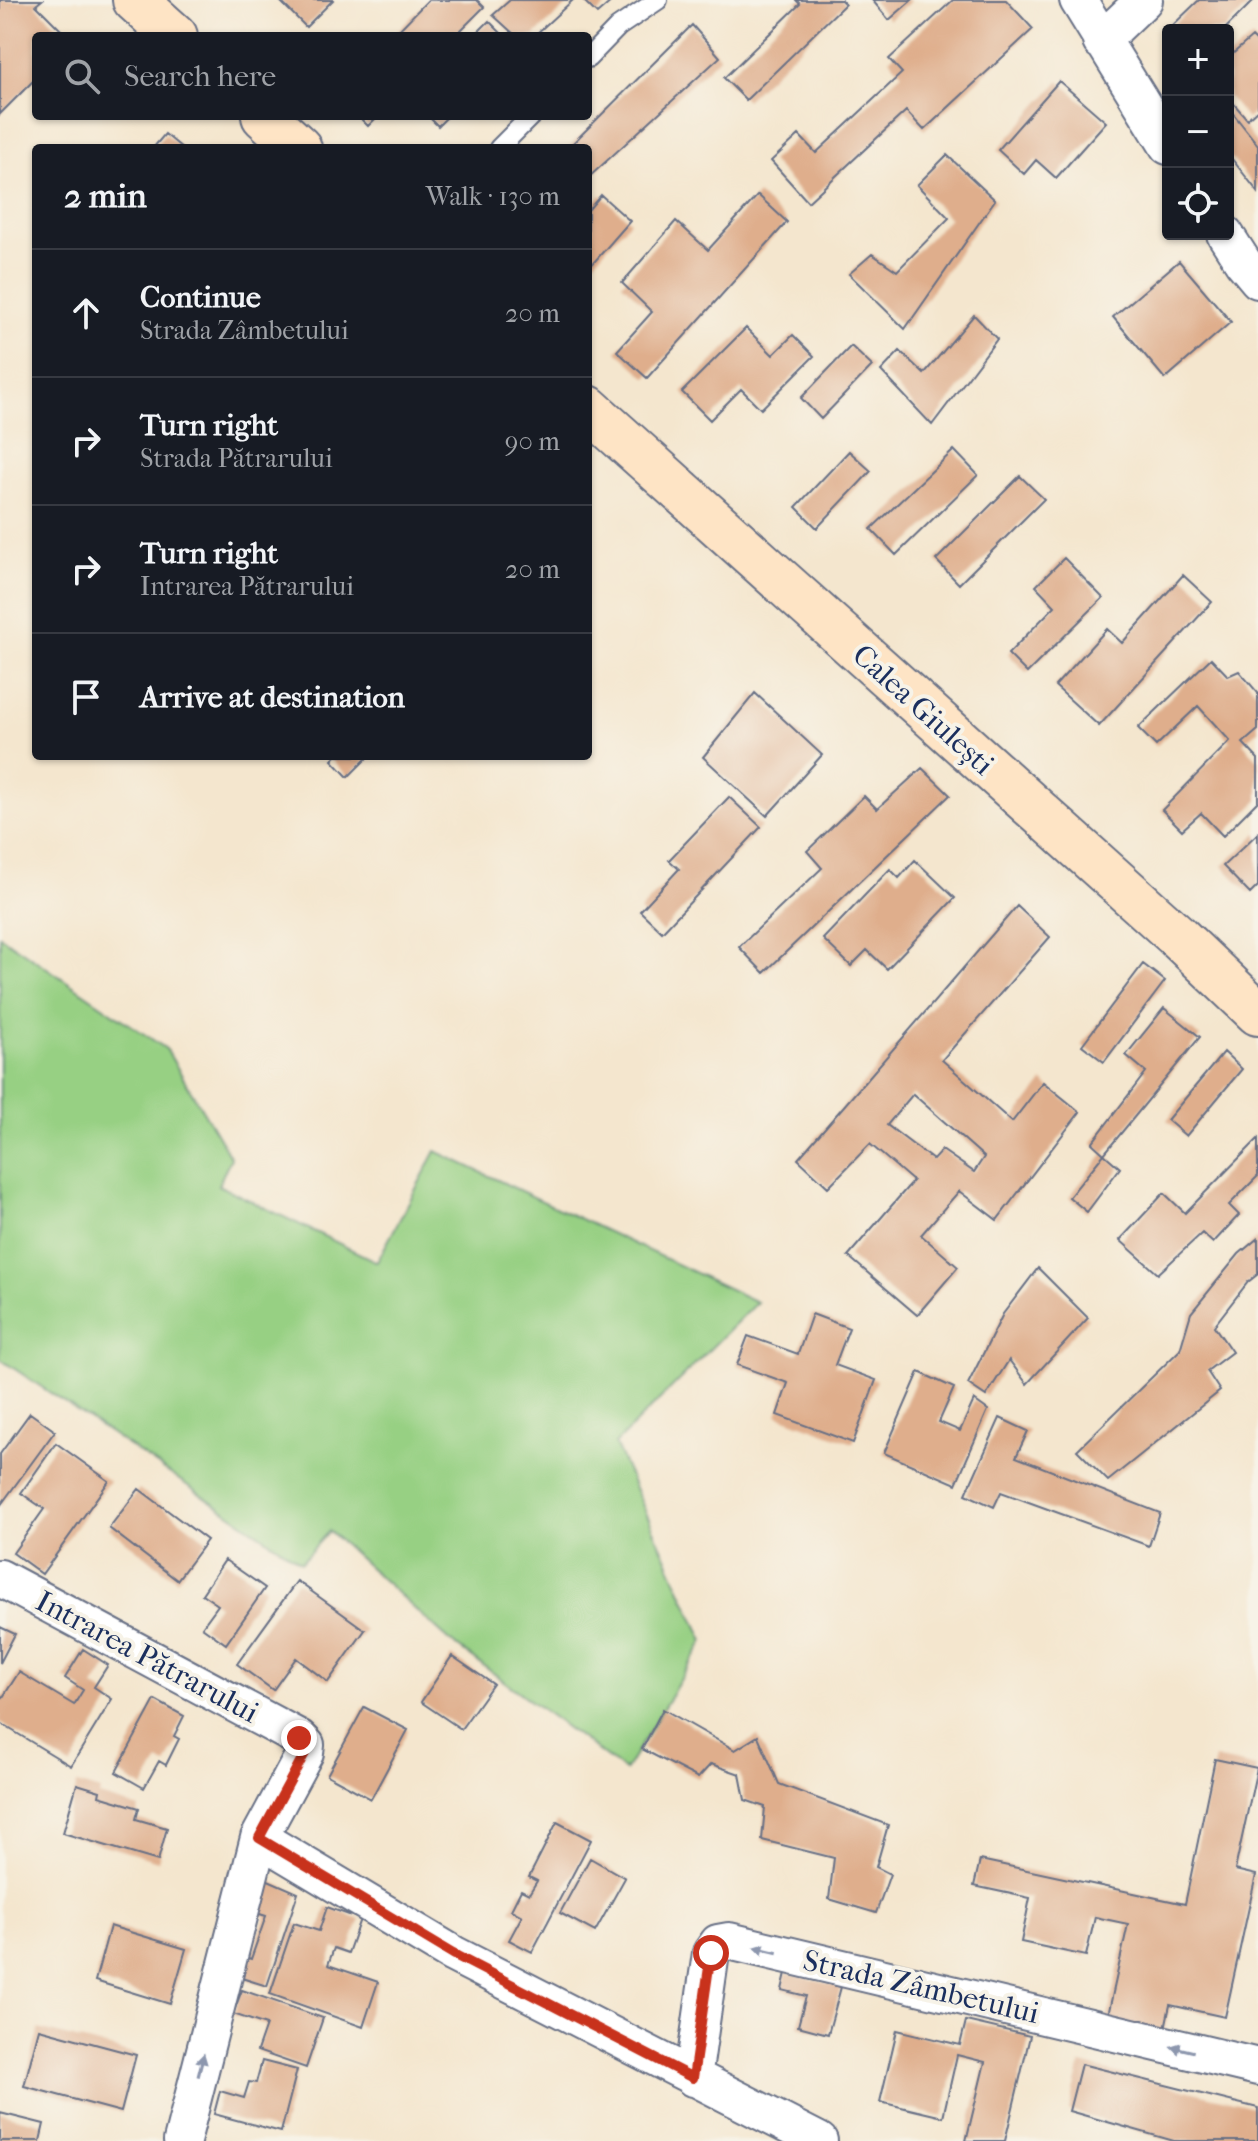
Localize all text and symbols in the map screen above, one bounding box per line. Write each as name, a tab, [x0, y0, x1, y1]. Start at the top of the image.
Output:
map controls	[1162, 24, 1234, 240]
button: +	[1162, 24, 1234, 96]
search box	[32, 32, 592, 120]
icon: search	[60, 54, 104, 98]
text: Search here	[124, 59, 276, 94]
button: −	[1162, 96, 1234, 168]
button: locate	[1162, 168, 1234, 240]
text: 2 min	[64, 176, 147, 216]
text: Walk · 130 m	[426, 181, 560, 212]
text: Continue	[140, 280, 261, 315]
icon: ahead	[64, 291, 108, 335]
text: 20 m	[505, 298, 560, 329]
text: Strada Zâmbetului	[140, 315, 349, 346]
text: Turn right	[140, 408, 278, 443]
icon: right	[64, 419, 108, 463]
text: 90 m	[505, 426, 560, 457]
text: Strada Pătrarului	[140, 443, 333, 474]
text: Turn right	[140, 536, 278, 571]
icon: right	[64, 547, 108, 591]
text: 20 m	[505, 554, 560, 585]
text: Intrarea Pătrarului	[140, 571, 354, 602]
street label: Calea Giulești	[845, 638, 1001, 783]
icon: arrive	[64, 675, 108, 719]
text: Arrive at destination	[140, 680, 405, 715]
street label: Intrarea Pătrarului	[30, 1584, 264, 1730]
route end	[281, 1720, 317, 1756]
route start	[693, 1935, 729, 1971]
one-way arrow	[753, 1943, 778, 1956]
street label: Strada Zâmbetului	[800, 1943, 1042, 2031]
one-way arrow	[1169, 2042, 1194, 2055]
one-way arrow	[195, 2053, 208, 2078]

